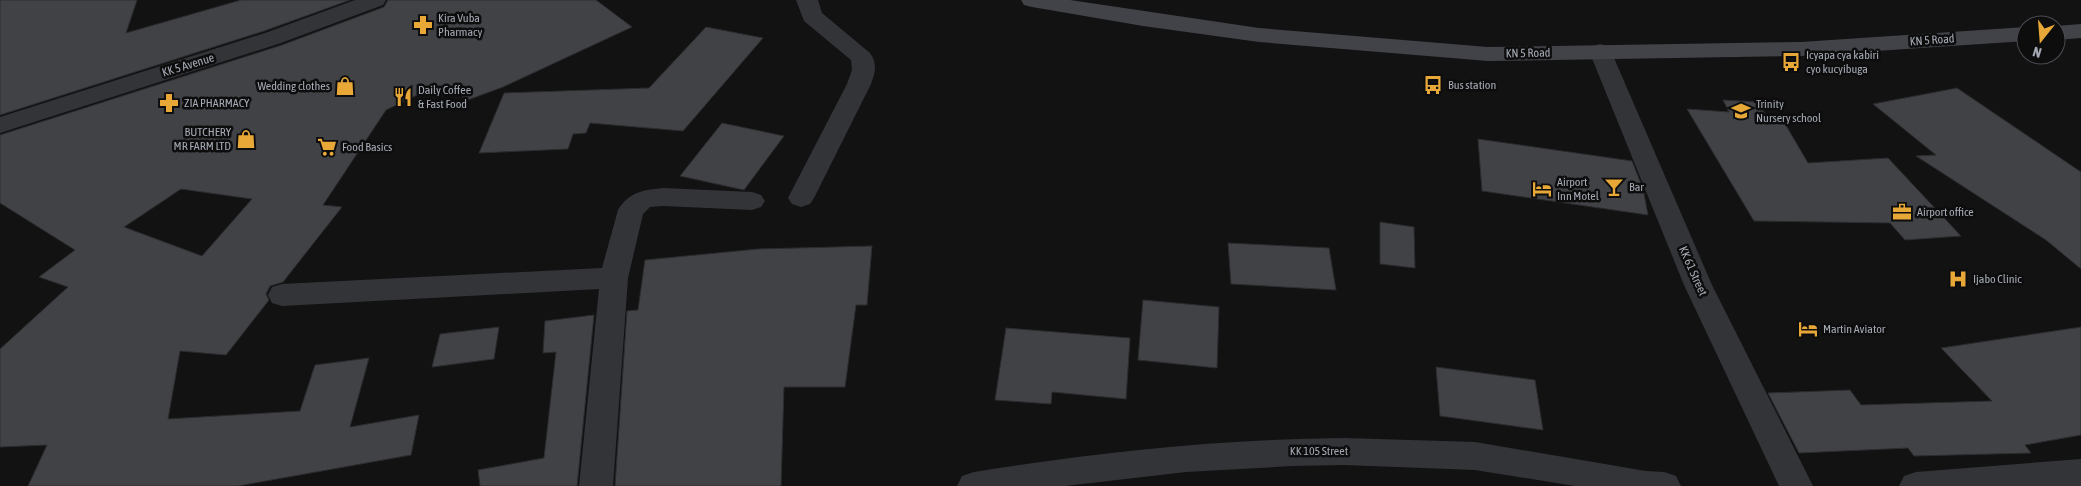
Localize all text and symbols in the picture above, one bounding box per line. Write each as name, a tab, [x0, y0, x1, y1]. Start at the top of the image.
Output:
place label: Kira Vuba Pharmacy	[438, 11, 482, 39]
pharmacy icon: Kira Vuba Pharmacy	[412, 14, 434, 36]
north arrow	[2016, 15, 2066, 65]
street label: KN 5 Road	[1909, 31, 1955, 49]
text: N	[2031, 44, 2043, 61]
street label: KN 5 Road	[1505, 46, 1551, 60]
place label: Icyapa cya kabiri cyo kucyibuga	[1806, 48, 1879, 76]
street label: KK 5 Avenue	[160, 50, 216, 80]
bus stop icon: Icyapa cya kabiri cyo kucyibuga	[1780, 51, 1802, 73]
bus stop icon: Bus station	[1422, 74, 1444, 96]
shop icon: Wedding clothes	[334, 75, 356, 97]
place label: Bus station	[1448, 78, 1496, 92]
place label: Wedding clothes	[257, 79, 330, 93]
place label: Daily Coffee & Fast Food	[418, 83, 471, 111]
restaurant icon: Daily Coffee & Fast Food	[392, 86, 414, 108]
pharmacy icon: ZIA PHARMACY	[158, 92, 180, 114]
place label: ZIA PHARMACY	[184, 96, 250, 110]
place label: Trinity Nursery school	[1756, 97, 1822, 125]
school or university icon: Trinity Nursery school	[1730, 100, 1752, 122]
place label: BUTCHERY MR FARM LTD	[174, 125, 232, 153]
shop icon: BUTCHERY MR FARM LTD	[235, 128, 257, 150]
supermarket icon: Food Basics	[316, 136, 338, 158]
place label: Food Basics	[342, 140, 392, 154]
place label: Airport Inn Motel	[1557, 175, 1600, 203]
bar icon: Bar	[1603, 176, 1625, 198]
hotel icon: Airport Inn Motel	[1531, 178, 1553, 200]
place label: Bar	[1629, 180, 1644, 194]
office icon: Airport office	[1891, 201, 1913, 223]
place label: Airport office	[1917, 205, 1974, 219]
street label: KK 61 Street	[1676, 244, 1710, 298]
hospital icon: Ijabo Clinic	[1947, 268, 1969, 290]
place label: Ijabo Clinic	[1973, 272, 2022, 286]
hotel icon: Martin Aviator	[1797, 318, 1819, 340]
place label: Martin Aviator	[1823, 322, 1886, 336]
street label: KK 105 Street	[1290, 444, 1349, 458]

